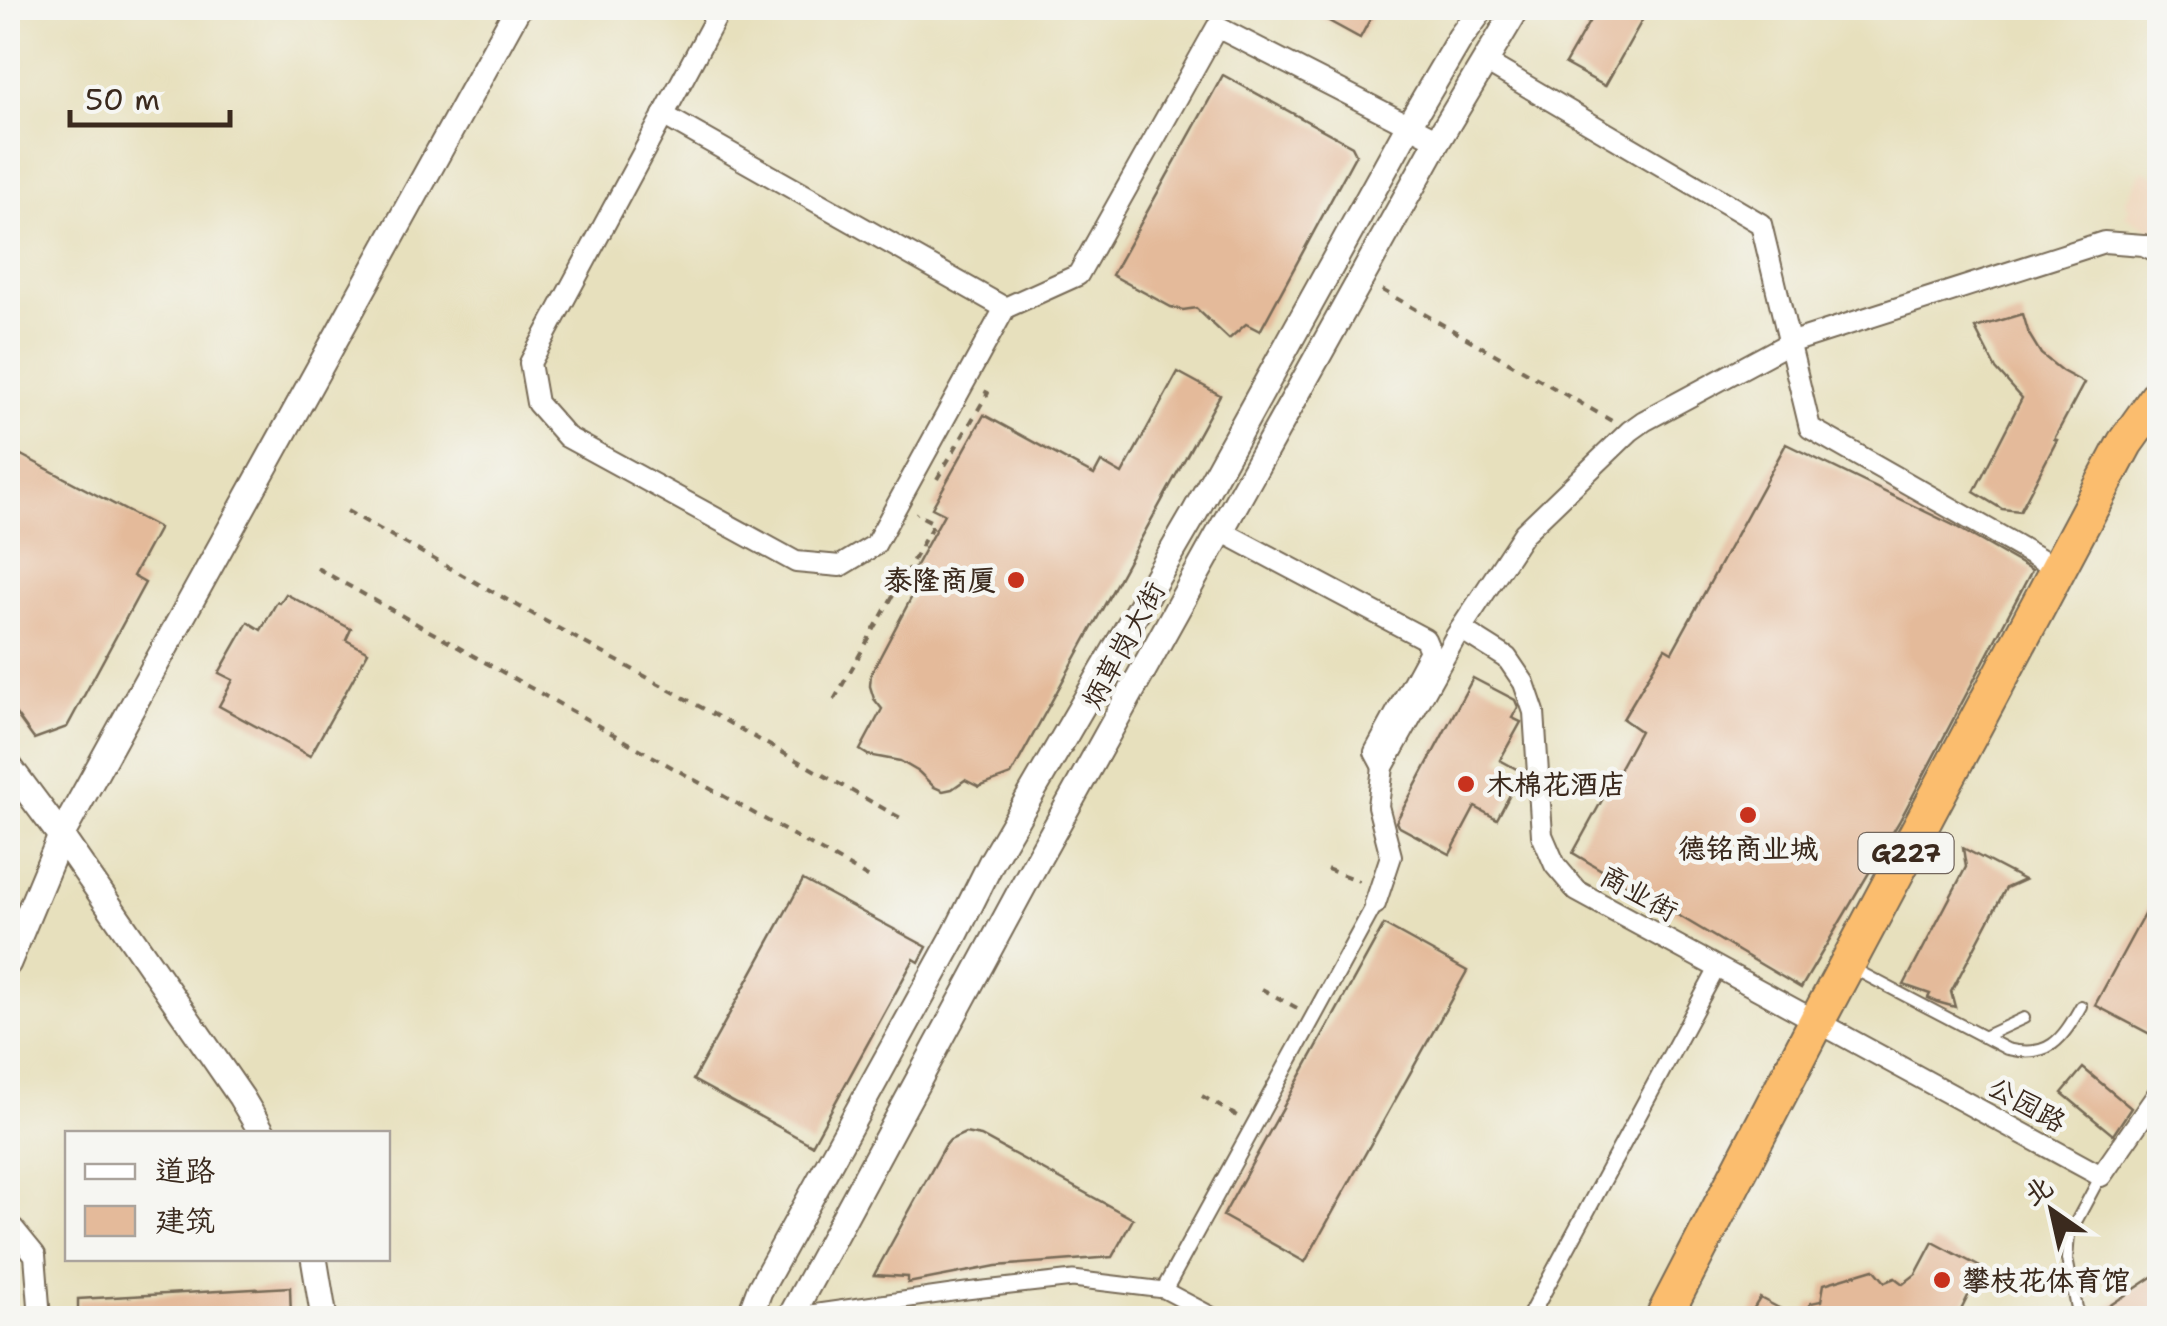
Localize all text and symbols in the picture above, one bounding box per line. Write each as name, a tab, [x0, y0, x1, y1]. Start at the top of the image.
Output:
scale bar	[70, 65, 230, 127]
text: 50 m	[85, 79, 160, 120]
place label: 泰隆商厦	[884, 561, 996, 599]
marker: 泰隆商厦	[1005, 569, 1027, 591]
street label: 炳草岗大街	[1072, 575, 1174, 715]
place label: 木棉花酒店	[1486, 765, 1626, 803]
marker: 木棉花酒店	[1455, 773, 1477, 795]
marker: 德铭商业城	[1737, 804, 1759, 826]
place label: 德铭商业城	[1678, 829, 1818, 867]
road number: G227	[1858, 833, 1954, 873]
street label: 商业街	[1593, 856, 1685, 930]
street label: 公园路	[1981, 1067, 2073, 1141]
legend	[65, 1131, 390, 1261]
text: 道路	[155, 1150, 215, 1191]
north arrow	[2002, 1161, 2102, 1261]
text: 北	[2016, 1167, 2060, 1214]
text: 建筑	[155, 1200, 215, 1241]
place label: 攀枝花体育馆	[1962, 1261, 2130, 1299]
marker: 攀枝花体育馆	[1931, 1269, 1953, 1291]

